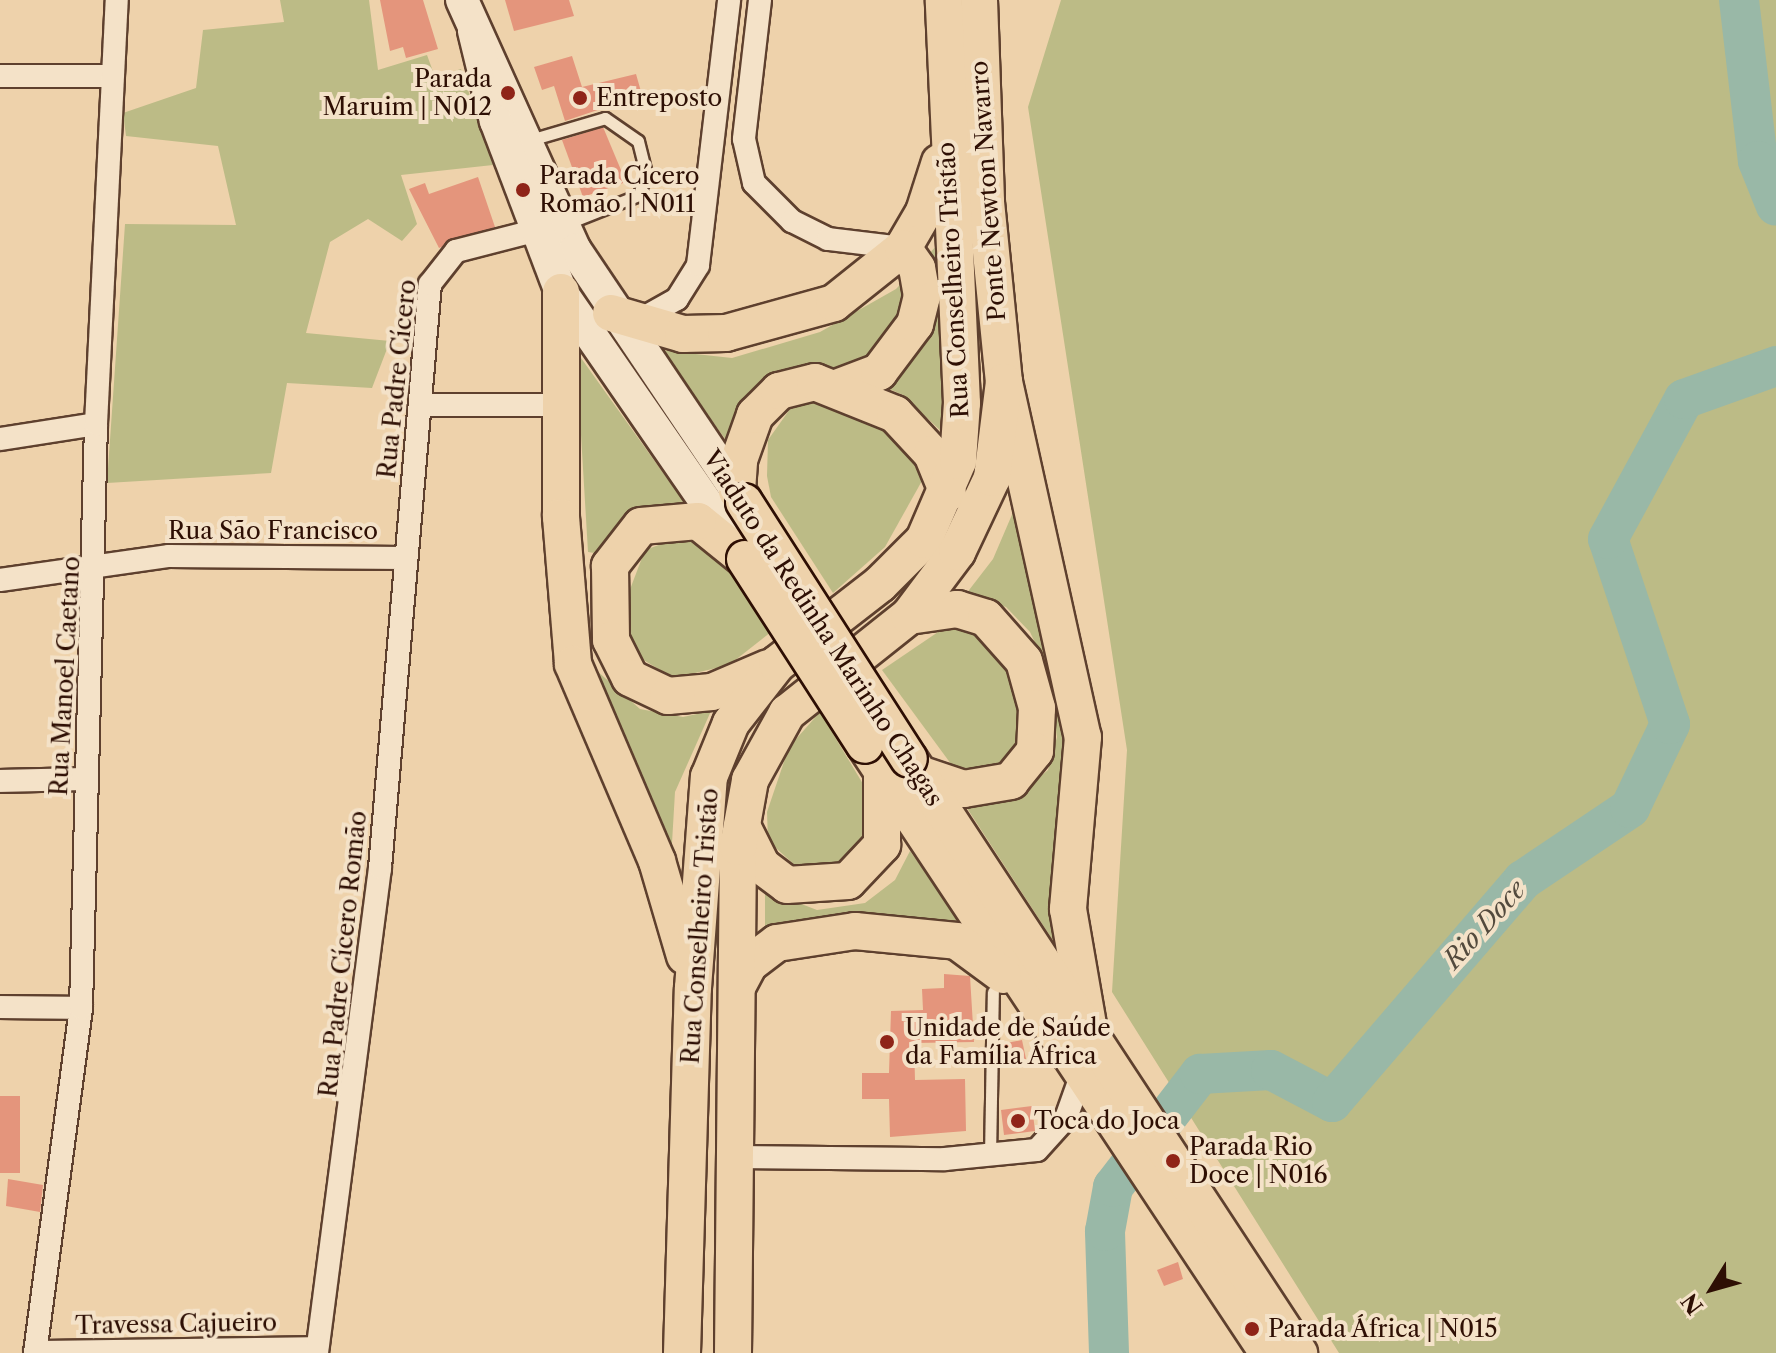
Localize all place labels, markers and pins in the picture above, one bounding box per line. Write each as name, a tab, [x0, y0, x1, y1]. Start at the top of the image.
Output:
place label: Parada Maruim | N012	[323, 65, 492, 121]
marker: Parada Maruim | N012	[499, 84, 517, 102]
place label: Entreposto	[596, 84, 722, 112]
marker: Entreposto	[571, 89, 589, 107]
place label: Parada Cícero Romão | N011	[539, 162, 700, 218]
marker: Parada Cícero Romão | N011	[514, 181, 532, 199]
place label: Unidade de Saúde da Família África	[905, 1014, 1111, 1070]
marker: Unidade de Saúde da Família África	[876, 1031, 898, 1053]
place label: Toca do Joca	[1034, 1107, 1180, 1135]
marker: Toca do Joca	[1009, 1112, 1027, 1130]
place label: Parada Rio Doce | N016	[1189, 1133, 1328, 1189]
marker: Parada Rio Doce | N016	[1164, 1152, 1182, 1170]
place label: Parada África | N015	[1268, 1315, 1499, 1343]
marker: Parada África | N015	[1243, 1320, 1261, 1338]

